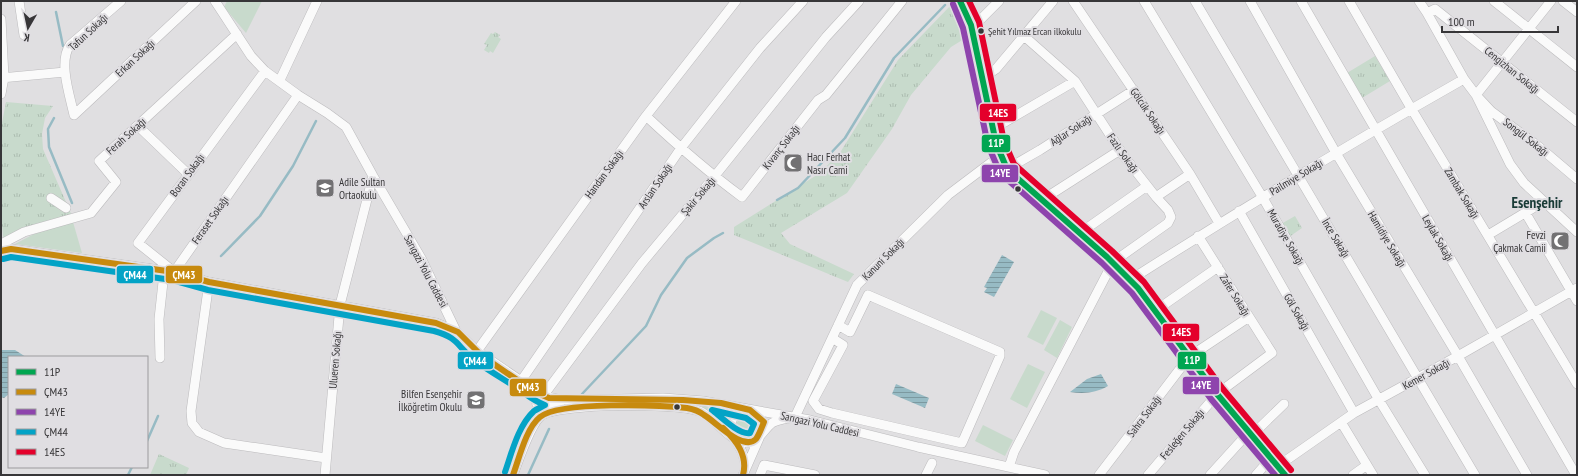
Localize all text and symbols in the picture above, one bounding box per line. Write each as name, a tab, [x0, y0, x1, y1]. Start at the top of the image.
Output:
north arrow	[8, 8, 48, 48]
scale bar	[1442, 8, 1558, 34]
street label: Tafun Sokağı	[66, 10, 110, 54]
text: 100 m	[1448, 14, 1475, 29]
place label: Şehit Yılmaz Ercan ilkokulu	[988, 25, 1081, 38]
marker: Şehit Yılmaz Ercan ilkokulu	[976, 26, 986, 36]
text: K	[22, 30, 30, 45]
street label: Erkan Sokağı	[112, 36, 158, 80]
street label: Cengizhan Sokağı	[1482, 44, 1542, 96]
street label: Gölcük Sokağı	[1127, 85, 1169, 137]
line badge: 14ES	[979, 103, 1017, 122]
text: 14ES	[988, 106, 1008, 120]
street label: Ağlar Sokağı	[1047, 111, 1095, 149]
street label: Ferah Sokağı	[103, 114, 149, 158]
street label: Songül Sokağı	[1500, 115, 1552, 159]
street label: Kıvanç Sokağı	[759, 122, 803, 172]
street label: Fazlı Sokağı	[1104, 130, 1142, 176]
line badge: 11P	[981, 134, 1011, 153]
text: 11P	[988, 136, 1005, 150]
street label: Handan Sokağı	[582, 147, 626, 201]
place label: Hacı Ferhat Nasır Cami	[807, 150, 850, 177]
street label: Boran Sokağı	[167, 151, 207, 199]
mosque icon: Hacı Ferhat Nasır Cami	[782, 152, 804, 174]
street label: Pailmiye Sokağı	[1267, 156, 1325, 198]
street label: Arslan Sokağı	[635, 161, 675, 211]
line badge: 14YE	[981, 164, 1019, 183]
street label: Zambak Sokağı	[1441, 165, 1483, 221]
text: 14YE	[990, 166, 1011, 180]
street label: Şakir Sokağı	[678, 174, 718, 218]
place label: Adile Sultan Ortaokulu	[339, 175, 385, 202]
school or university icon: Adile Sultan Ortaokulu	[314, 177, 336, 199]
unlabelled marker	[1013, 184, 1023, 194]
street label: Feraset Sokağı	[188, 193, 232, 247]
district label: Esenşehir	[1511, 193, 1563, 212]
street label: Muradiye Sokağı	[1264, 206, 1308, 268]
street label: Hamidiye Sokağı	[1365, 208, 1409, 270]
street label: Leylak Sokağı	[1419, 212, 1457, 264]
street label: İnce Sokağı	[1319, 216, 1353, 260]
place label: Fevzi Çakmak Camii	[1493, 228, 1546, 255]
mosque icon: Fevzi Çakmak Camii	[1549, 230, 1571, 252]
street label: Sarıgazi Yolu Caddesi	[401, 232, 451, 310]
street label: Kanuni Sokağı	[859, 235, 907, 283]
line badge: ÇM44	[116, 265, 154, 284]
line badge: ÇM43	[165, 265, 203, 284]
text: ÇM44	[124, 268, 147, 282]
text: ÇM43	[173, 268, 195, 282]
street label: Zafer Sokağı	[1217, 271, 1253, 319]
street label: Göl Sokağı	[1281, 291, 1313, 333]
line badge: 14ES	[1162, 323, 1200, 342]
text: 14ES	[1171, 325, 1191, 339]
street label: Ulueren Sokağı	[326, 331, 344, 389]
line badge: ÇM44	[457, 351, 494, 370]
line badge: 11P	[1177, 351, 1207, 370]
text: 11P	[1184, 353, 1201, 367]
text: ÇM44	[464, 354, 487, 368]
street label: Kemer Sokağı	[1400, 355, 1452, 393]
legend	[8, 356, 148, 468]
text: 11P	[44, 364, 61, 379]
line badge: 14YE	[1182, 376, 1220, 395]
line badge: ÇM43	[509, 378, 547, 397]
text: 14YE	[1191, 378, 1212, 392]
text: ÇM43	[517, 380, 539, 394]
text: ÇM43	[44, 384, 68, 399]
place label: Bilfen Esenşehir İlköğretim Okulu	[398, 387, 462, 414]
school or university icon: Bilfen Esenşehir İlköğretim Okulu	[465, 389, 487, 411]
street label: Sahra Sokağı	[1124, 392, 1164, 440]
unlabelled marker	[672, 402, 682, 412]
text: 14YE	[44, 404, 65, 419]
street label: Fesleğen Sokağı	[1157, 406, 1207, 462]
street label: Sarıgazi Yolu Caddesi	[779, 408, 861, 440]
text: ÇM44	[44, 424, 69, 439]
text: 14ES	[44, 444, 65, 459]

